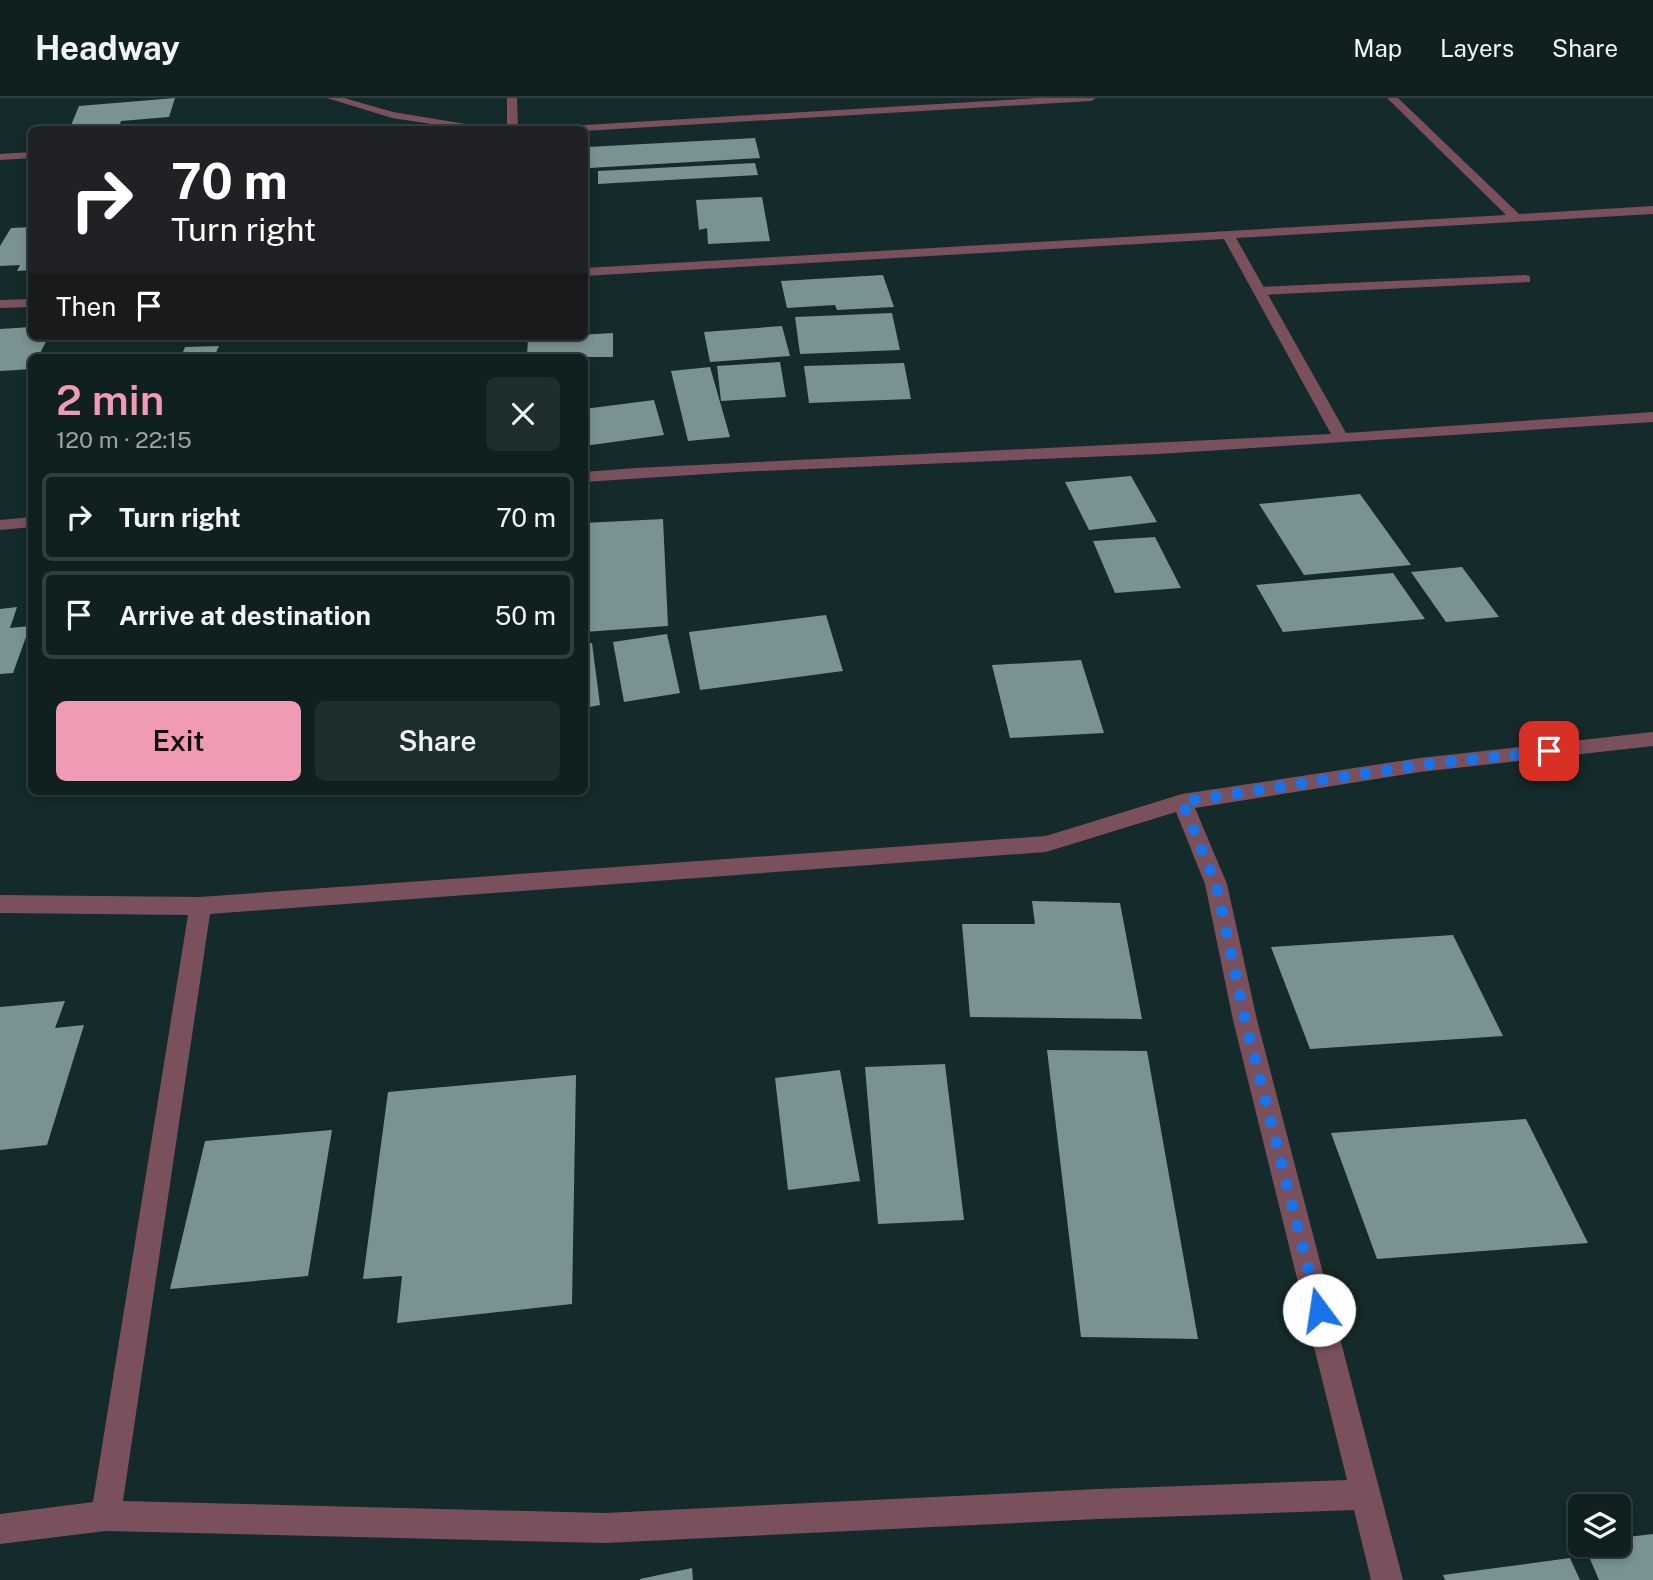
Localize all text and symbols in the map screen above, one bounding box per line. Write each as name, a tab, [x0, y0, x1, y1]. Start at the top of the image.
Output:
text: Headway	[35, 29, 180, 67]
text: Map	[1353, 34, 1402, 62]
text: Layers	[1440, 34, 1514, 62]
text: Share	[1552, 34, 1618, 62]
text: 70 m	[171, 152, 288, 210]
icon: right	[56, 154, 147, 245]
text: Turn right	[171, 211, 316, 248]
icon: arrive	[130, 287, 168, 325]
text: Then	[56, 291, 116, 322]
text: 2 min	[56, 375, 164, 424]
button: close	[486, 377, 560, 451]
text: 120 m · 22:15	[56, 426, 192, 453]
icon: right	[60, 498, 98, 536]
text: Turn right	[119, 502, 241, 533]
text: 70 m	[496, 502, 556, 533]
icon: arrive	[60, 596, 98, 634]
text: Arrive at destination	[119, 600, 371, 631]
text: 50 m	[495, 600, 556, 631]
button: Exit	[56, 701, 301, 781]
button: Share	[315, 701, 560, 781]
pin	[1519, 721, 1579, 781]
icon: arrive	[1530, 732, 1568, 770]
position arrow	[1282, 1273, 1356, 1347]
map controls	[1568, 1494, 1631, 1557]
button: layers	[1568, 1494, 1631, 1557]

